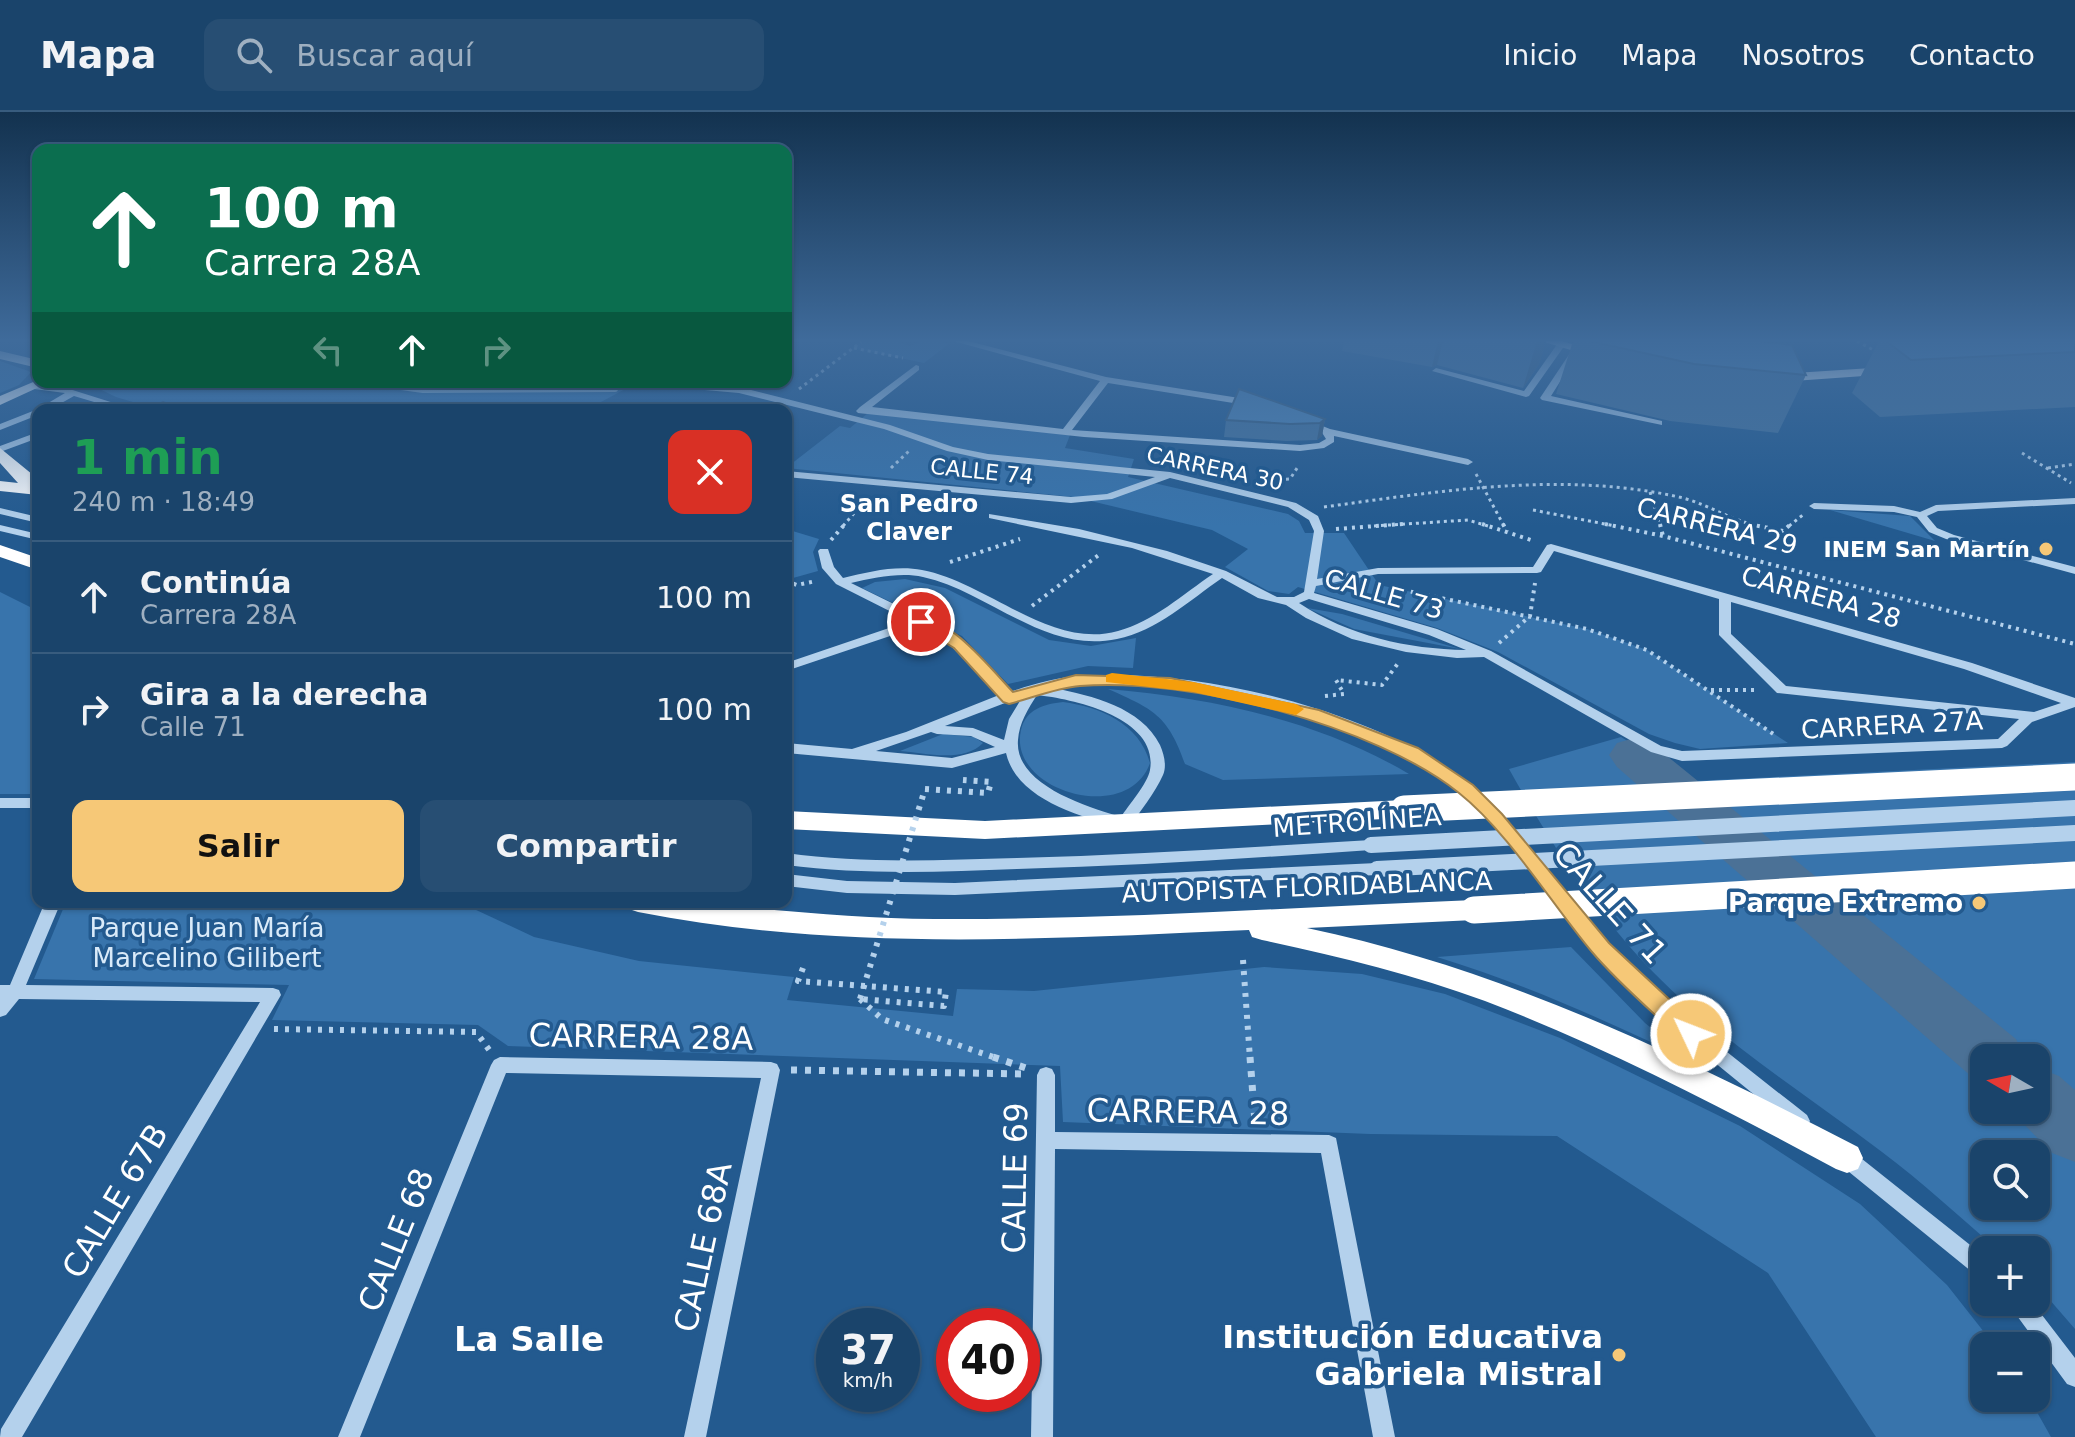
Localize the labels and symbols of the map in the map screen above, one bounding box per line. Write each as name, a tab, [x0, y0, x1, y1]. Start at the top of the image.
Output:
street label: CARRERA 30	[1144, 442, 1286, 495]
street label: CALLE 74	[929, 454, 1035, 489]
district label: San Pedro Claver	[840, 490, 978, 546]
street label: CARRERA 29	[1633, 492, 1801, 560]
place label: INEM San Martín	[1824, 537, 2030, 562]
marker: INEM San Martín	[2037, 540, 2055, 558]
street label: CARRERA 28	[1738, 560, 1904, 634]
street label: CALLE 73	[1321, 563, 1447, 625]
pin	[887, 588, 955, 656]
street label: CARRERA 27A	[1800, 705, 1984, 745]
street label: METROLÍNEA	[1272, 800, 1443, 843]
street label: CALLE 71	[1545, 834, 1675, 972]
street label: AUTOPISTA FLORIDABLANCA	[1121, 866, 1493, 908]
place label: Parque Extremo	[1728, 888, 1963, 918]
marker: Parque Extremo	[1970, 894, 1988, 912]
park label: Parque Juan María Marcelino Gilibert	[90, 913, 324, 973]
position arrow	[1649, 992, 1733, 1076]
street label: CARRERA 28A	[528, 1016, 754, 1058]
north arrow	[1970, 1044, 2050, 1124]
street label: CARRERA 28	[1086, 1091, 1290, 1133]
street label: CALLE 69	[995, 1102, 1035, 1254]
street label: CALLE 67B	[54, 1117, 176, 1285]
street label: CALLE 68A	[666, 1158, 740, 1336]
street label: CALLE 68	[350, 1163, 442, 1317]
speed limit sign: 40	[936, 1308, 1040, 1412]
place label: Institución Educativa Gabriela Mistral	[1222, 1318, 1603, 1393]
district label: La Salle	[454, 1319, 604, 1359]
marker: Institución Educativa Gabriela Mistral	[1610, 1346, 1628, 1364]

